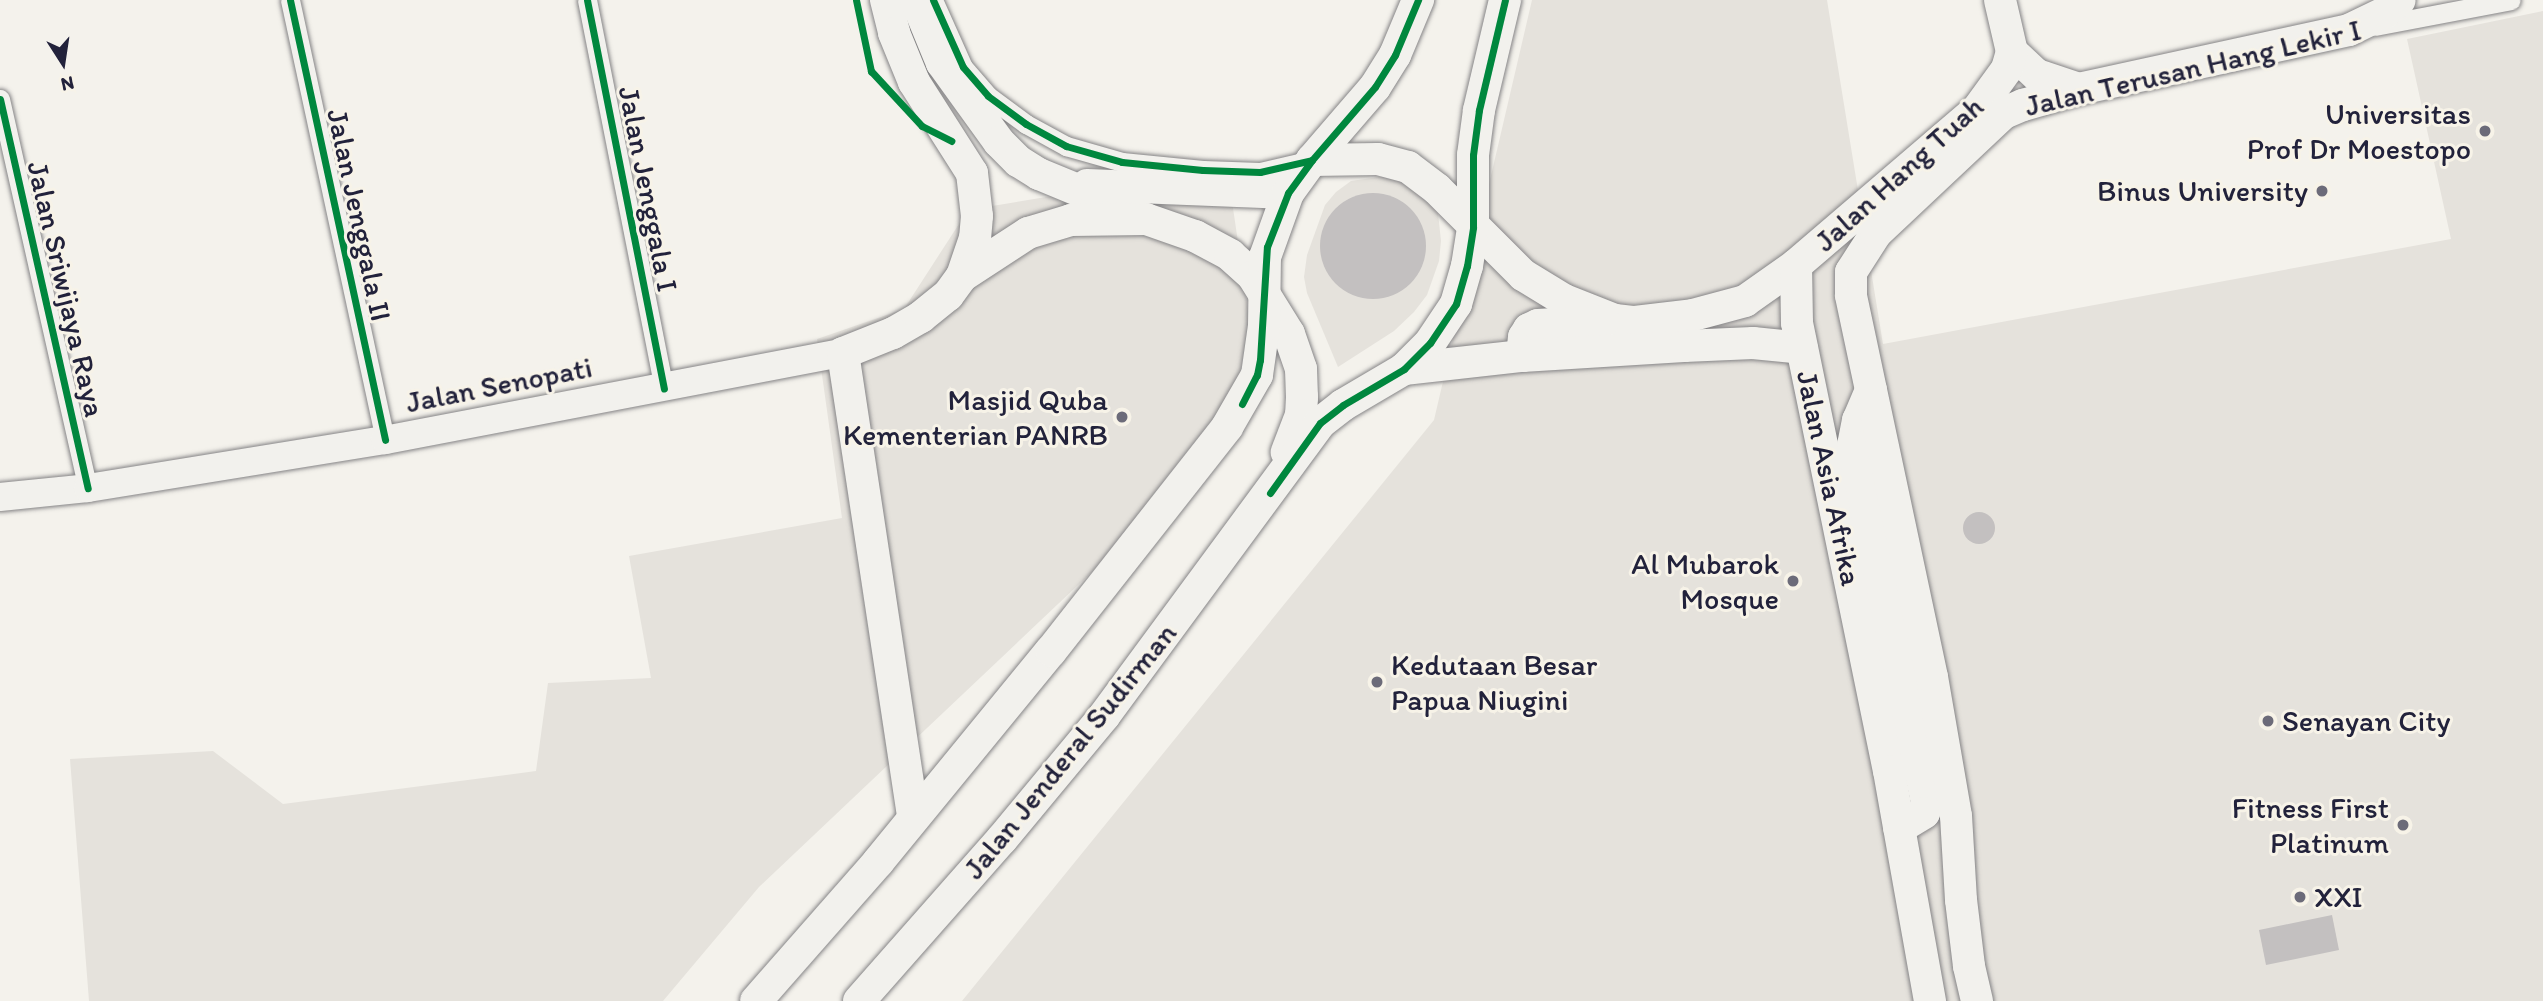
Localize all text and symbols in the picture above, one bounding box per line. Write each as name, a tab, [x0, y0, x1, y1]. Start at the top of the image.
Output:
street label: Jalan Terusan Hang Lekir I	[2022, 12, 2364, 124]
north arrow	[28, 28, 98, 98]
text: N	[59, 71, 76, 97]
street label: Jalan Jenggala I	[610, 83, 686, 295]
street label: Jalan Hang Tuah	[1808, 89, 1990, 259]
place label: Universitas Prof Dr Moestopo	[2246, 96, 2471, 166]
street label: Jalan Jenggala II	[319, 105, 399, 325]
marker: Universitas Prof Dr Moestopo	[2477, 123, 2493, 139]
street label: Jalan Sriwijaya Raya	[19, 157, 113, 421]
place label: Binus University	[2097, 173, 2308, 209]
marker: Binus University	[2314, 183, 2330, 199]
street label: Jalan Senopati	[403, 349, 595, 421]
street label: Jalan Asia Afrika	[1789, 368, 1869, 588]
place label: Masjid Quba Kementerian PANRB	[843, 382, 1108, 452]
marker: Masjid Quba Kementerian PANRB	[1114, 409, 1130, 425]
place label: Al Mubarok Mosque	[1632, 546, 1779, 616]
marker: Al Mubarok Mosque	[1785, 573, 1801, 589]
street label: Jalan Jenderal Sudirman	[955, 615, 1185, 887]
place label: Kedutaan Besar Papua Niugini	[1391, 647, 1597, 718]
marker: Kedutaan Besar Papua Niugini	[1369, 674, 1385, 690]
place label: Senayan City	[2282, 703, 2451, 739]
marker: Senayan City	[2260, 713, 2276, 729]
place label: Fitness First Platinum	[2231, 790, 2389, 860]
marker: Fitness First Platinum	[2395, 817, 2411, 833]
place label: XXI	[2314, 879, 2363, 915]
marker: XXI	[2292, 889, 2308, 905]

